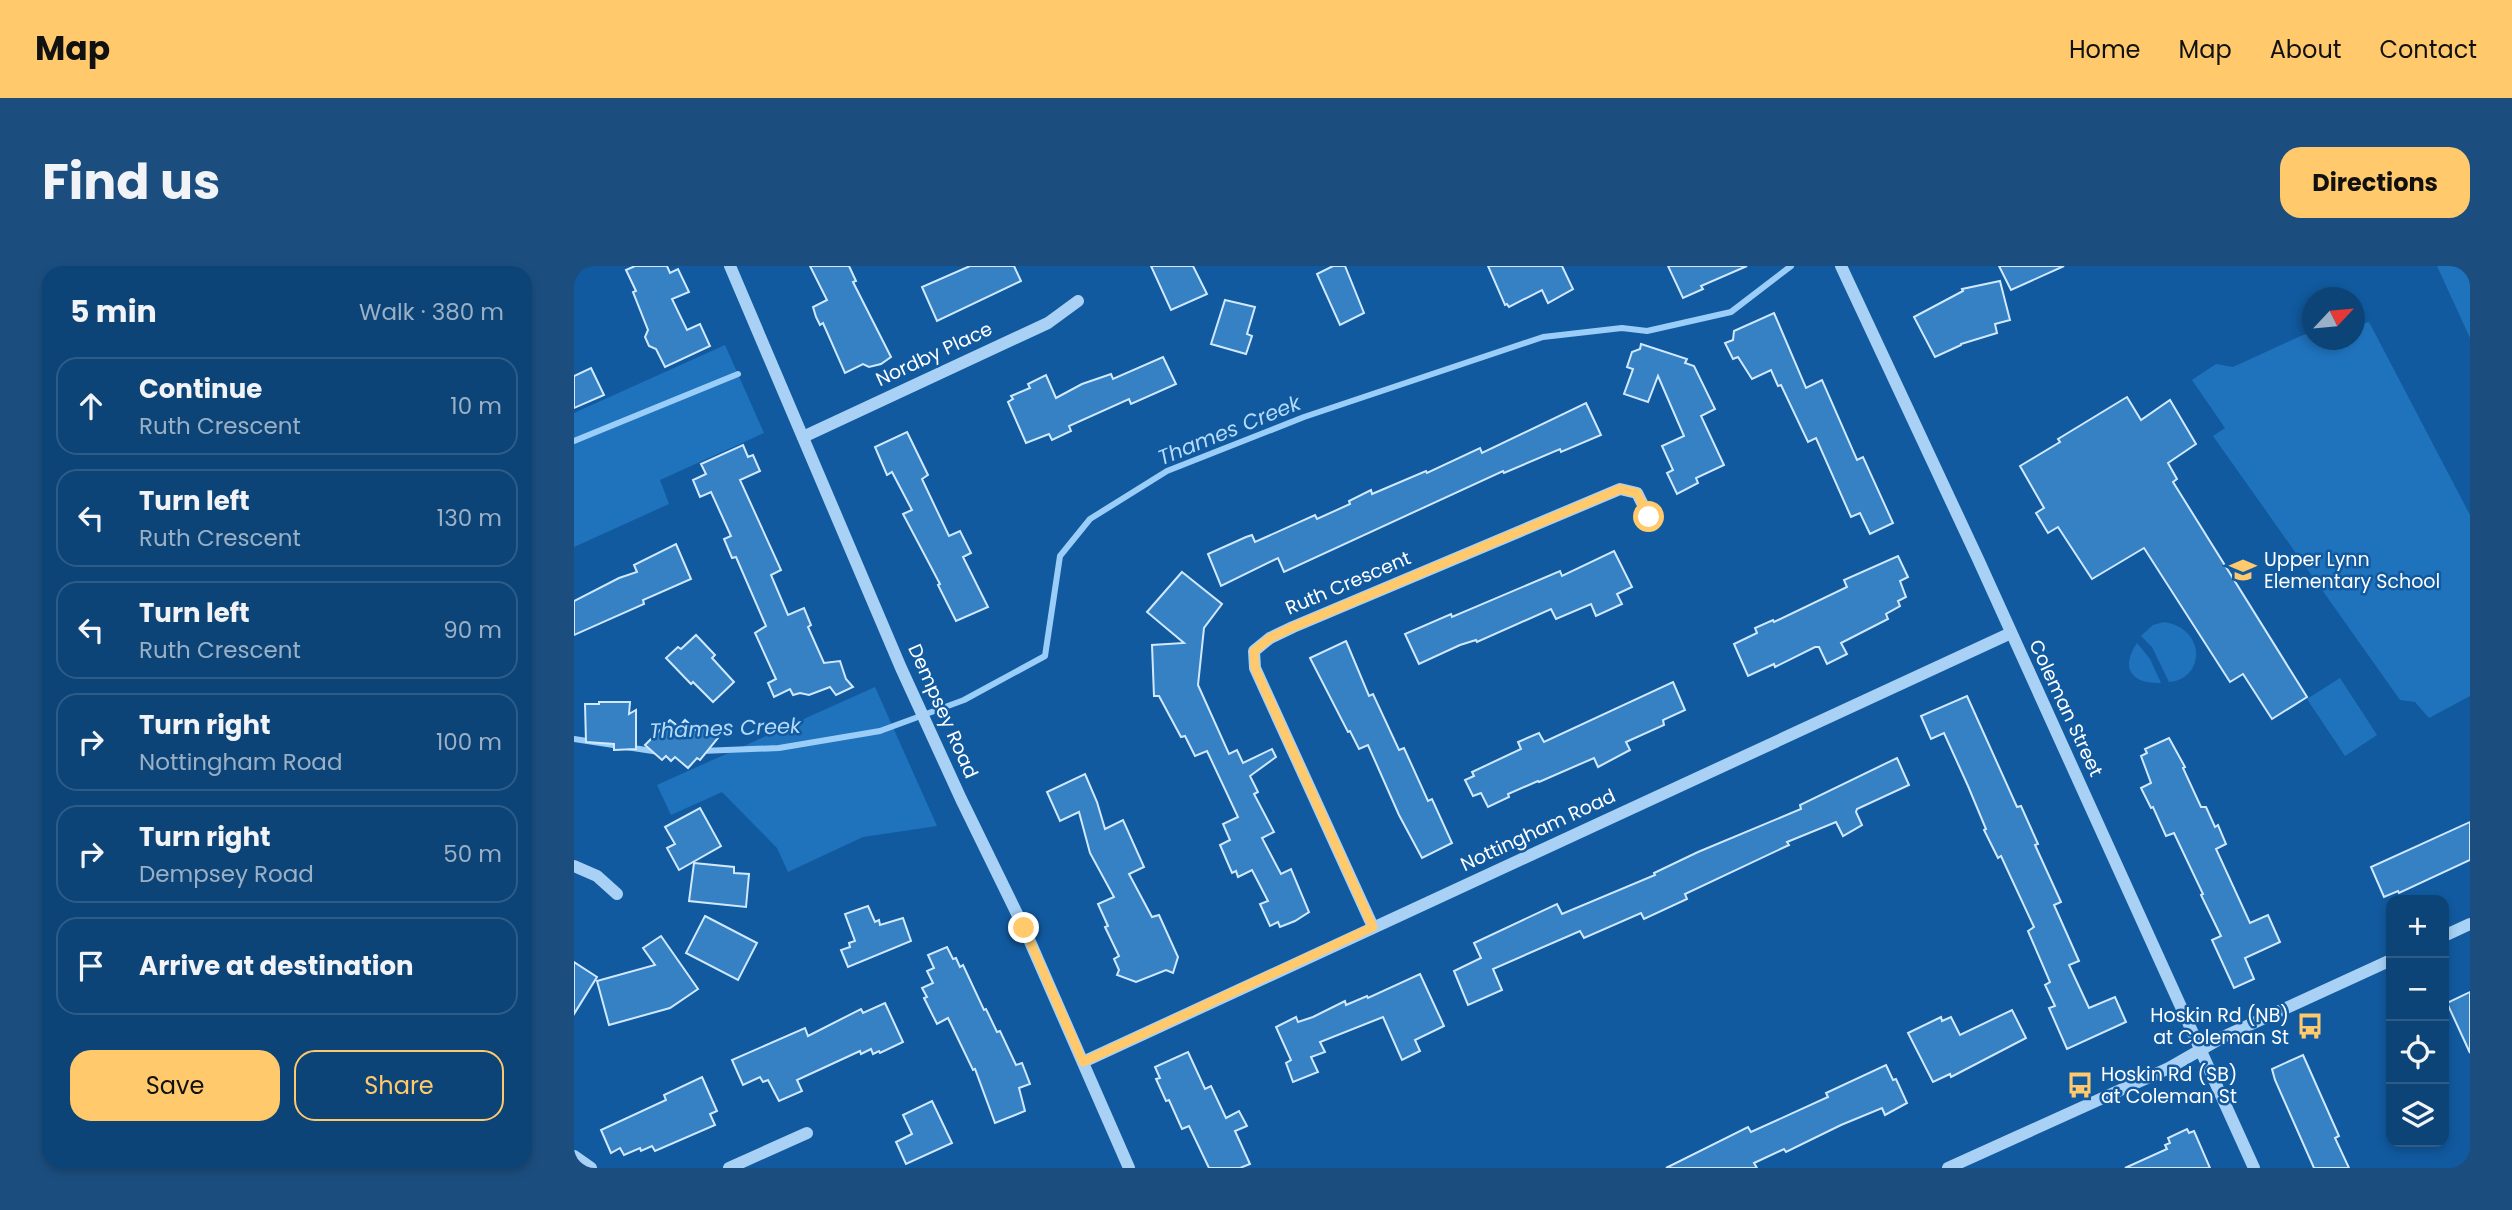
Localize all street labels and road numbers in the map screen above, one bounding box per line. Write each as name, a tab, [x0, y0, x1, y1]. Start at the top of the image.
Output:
street label: Nordby Place	[871, 315, 997, 393]
street label: Ruth Crescent	[1281, 544, 1415, 622]
street label: Coleman Street	[2022, 635, 2110, 781]
street label: Dempsey Road	[901, 640, 985, 782]
street label: Nottingham Road	[1456, 782, 1620, 878]

